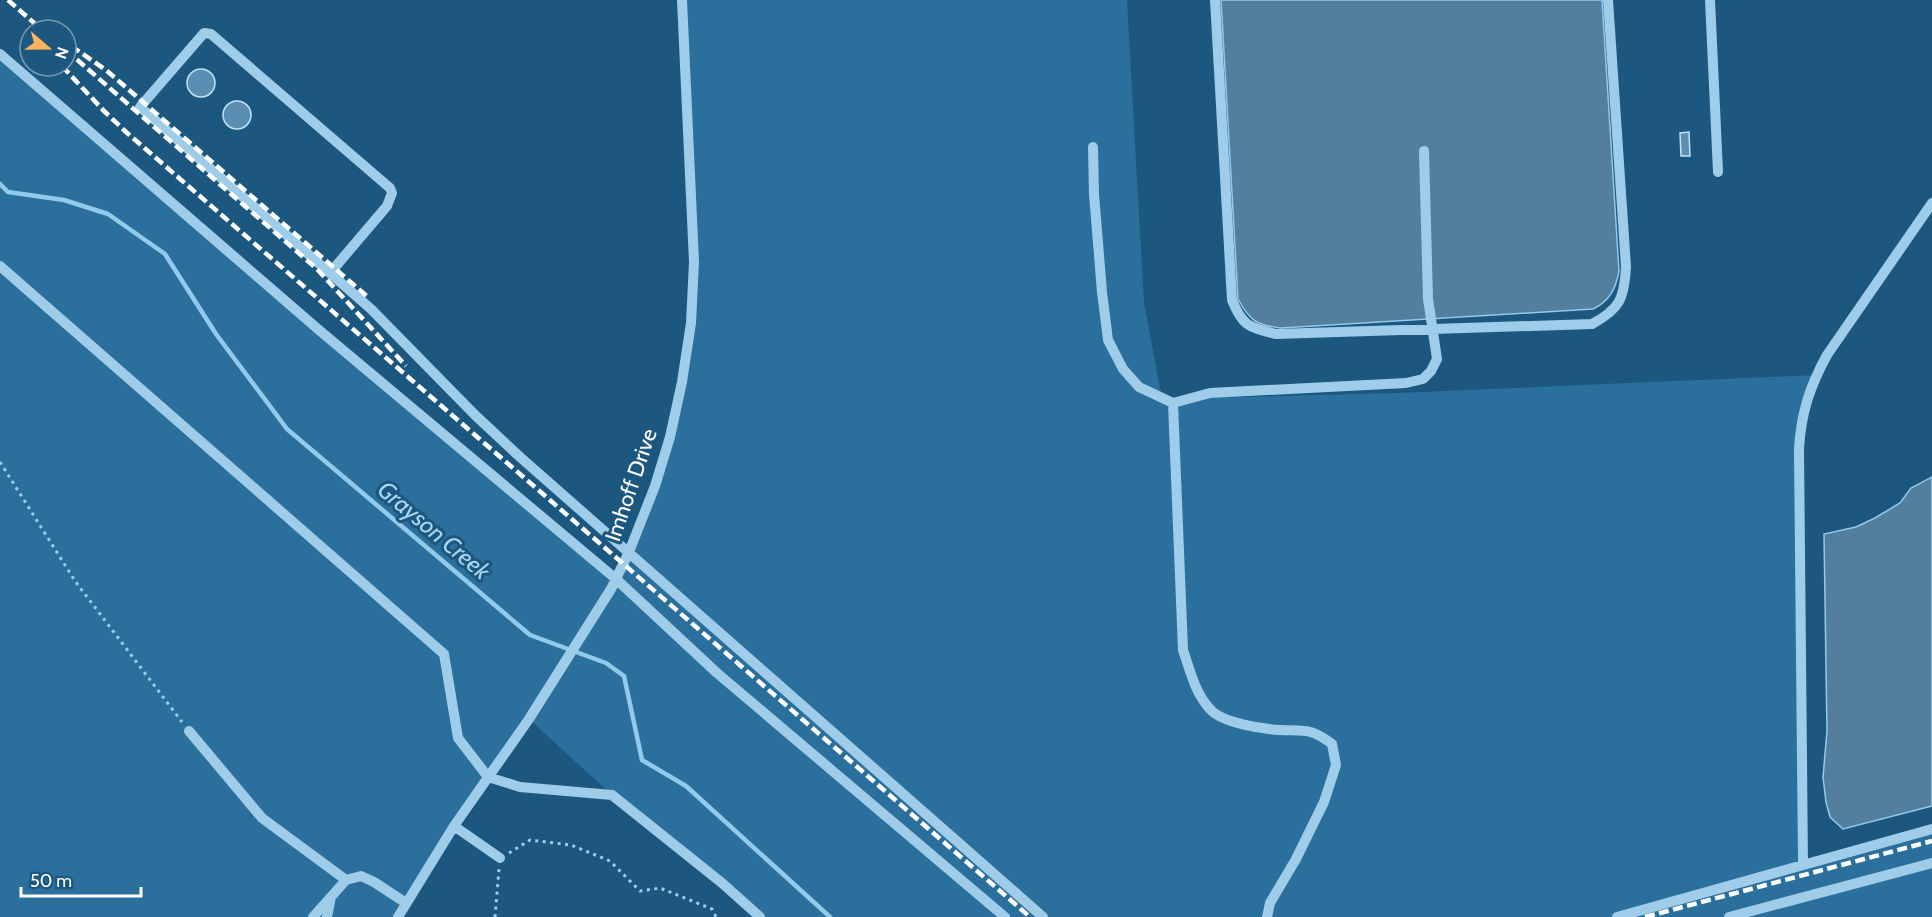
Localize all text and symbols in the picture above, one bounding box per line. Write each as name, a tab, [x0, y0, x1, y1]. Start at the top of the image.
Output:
north arrow	[18, 18, 78, 78]
text: N	[51, 44, 72, 62]
street label: Imhoff Drive	[599, 425, 663, 545]
water label: Grayson Creek	[372, 475, 497, 586]
scale bar	[21, 860, 141, 898]
text: 50 m	[30, 870, 72, 892]

